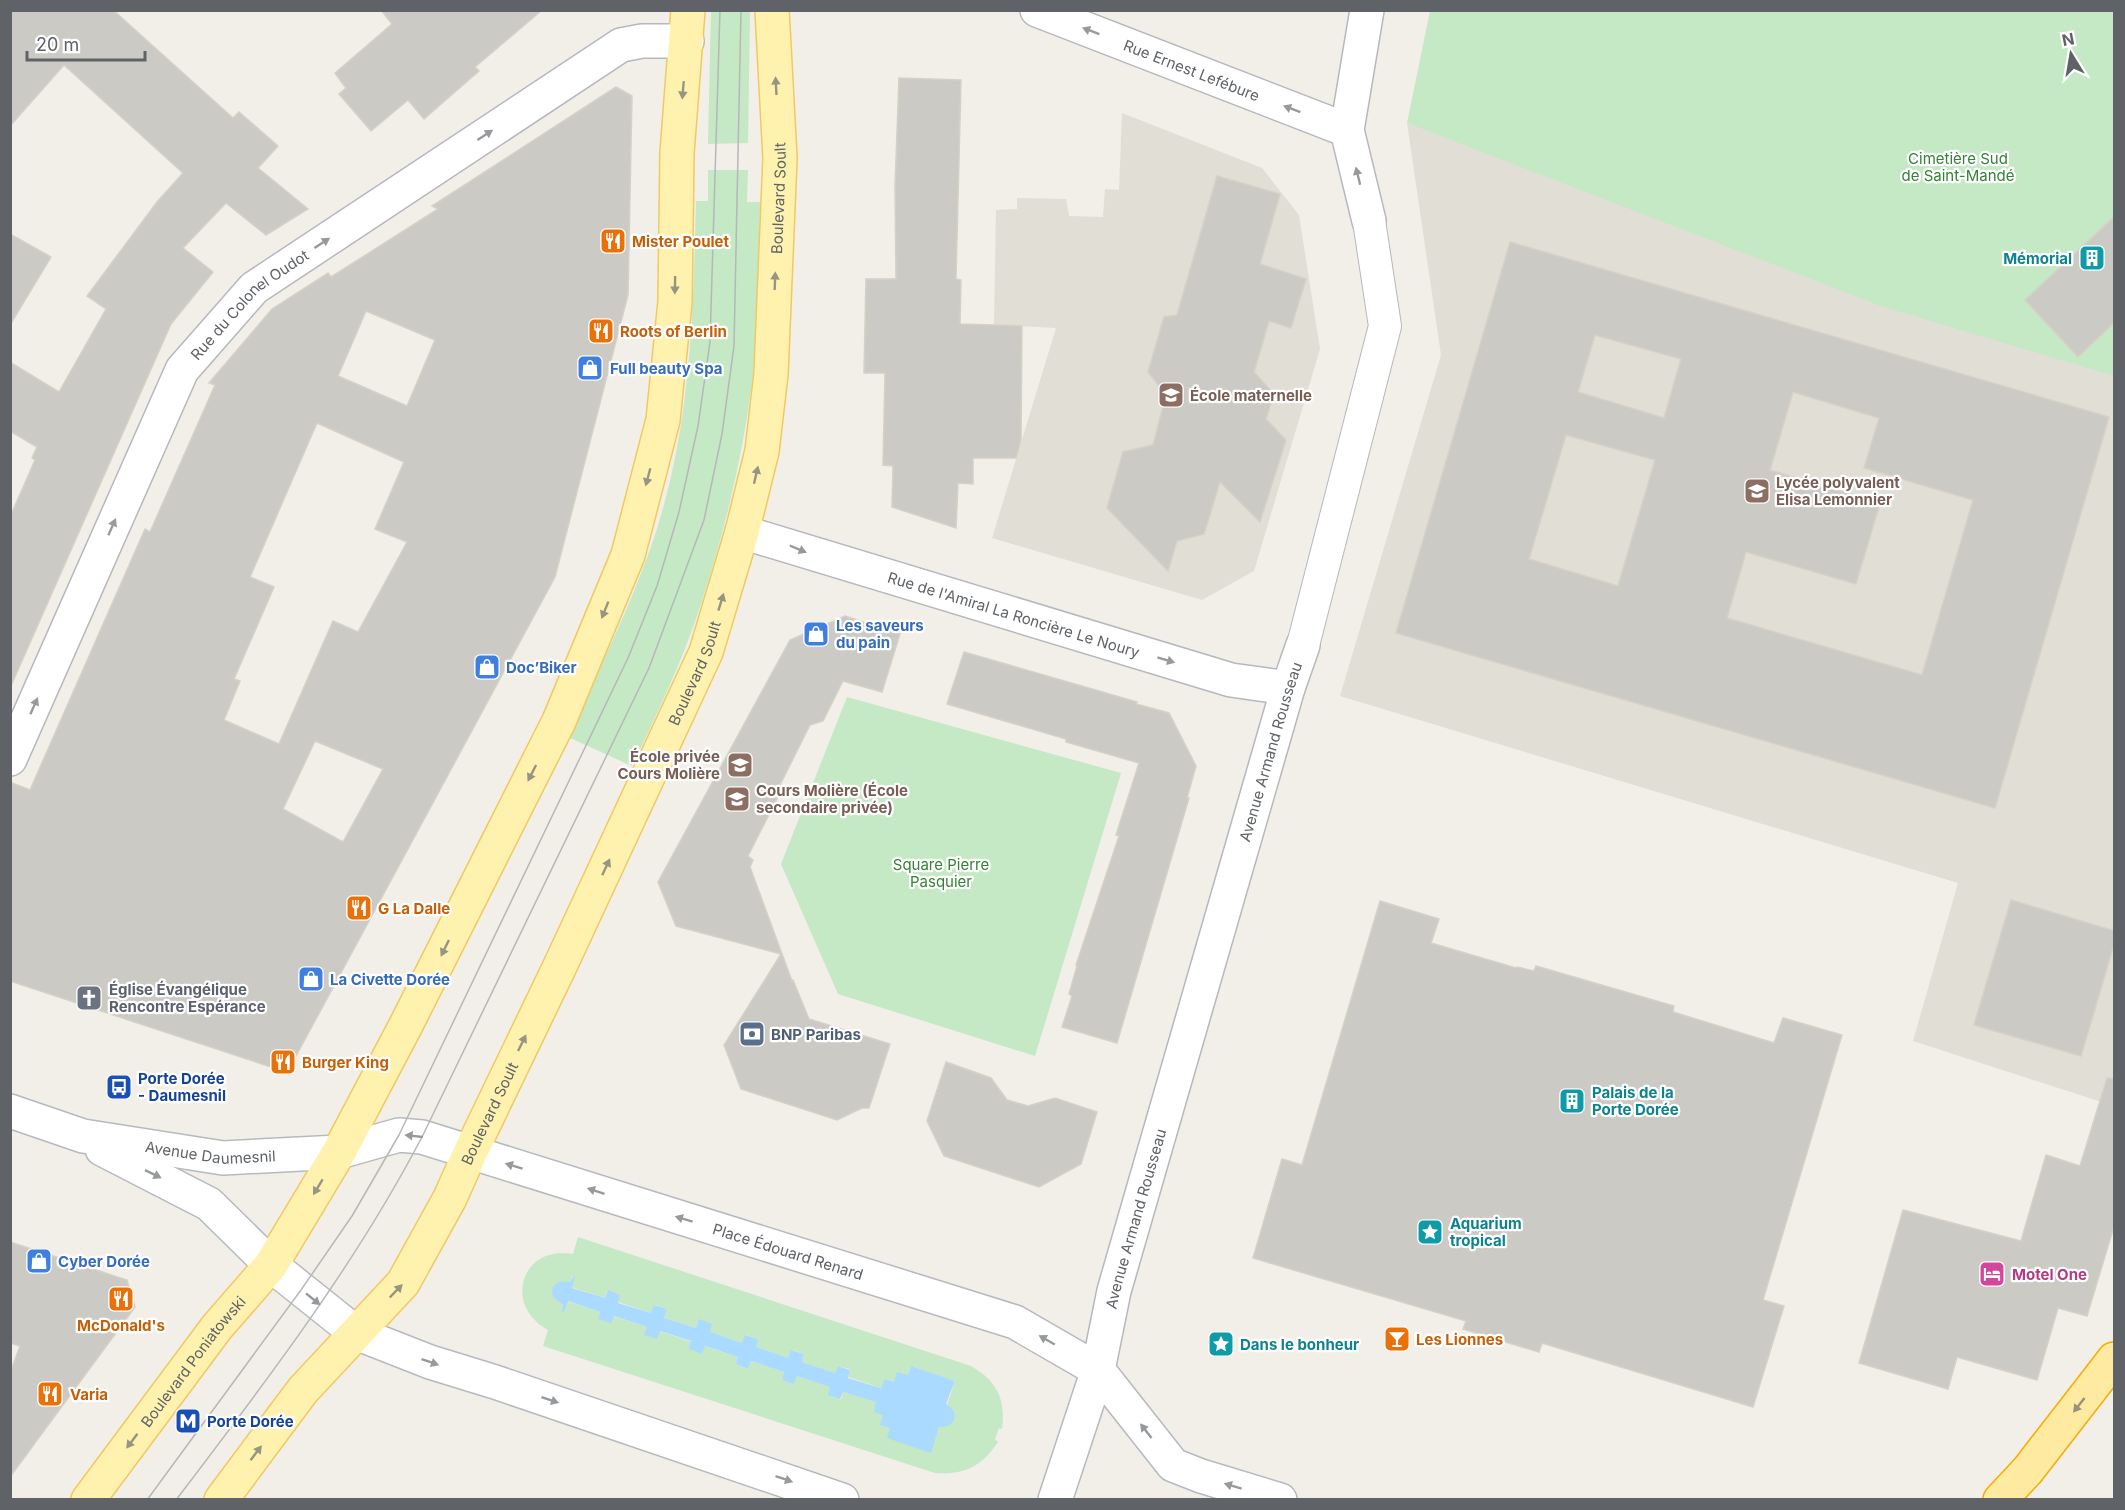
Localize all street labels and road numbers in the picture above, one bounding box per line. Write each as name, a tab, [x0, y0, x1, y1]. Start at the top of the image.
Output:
street label: Rue Ernest Lefébure	[1121, 35, 1263, 105]
street label: Boulevard Soult	[767, 142, 790, 254]
street label: Rue du Colonel Oudot	[186, 245, 312, 363]
street label: Rue de l'Amiral La Roncière Le Noury	[885, 567, 1143, 662]
street label: Boulevard Soult	[664, 619, 724, 728]
street label: Avenue Armand Rousseau	[1235, 659, 1306, 844]
street label: Boulevard Soult	[456, 1059, 522, 1168]
street label: Avenue Armand Rousseau	[1101, 1126, 1170, 1310]
street label: Avenue Daumesnil	[144, 1136, 276, 1168]
street label: Place Édouard Renard	[711, 1219, 866, 1284]
street label: Boulevard Poniatowski	[136, 1292, 249, 1430]

